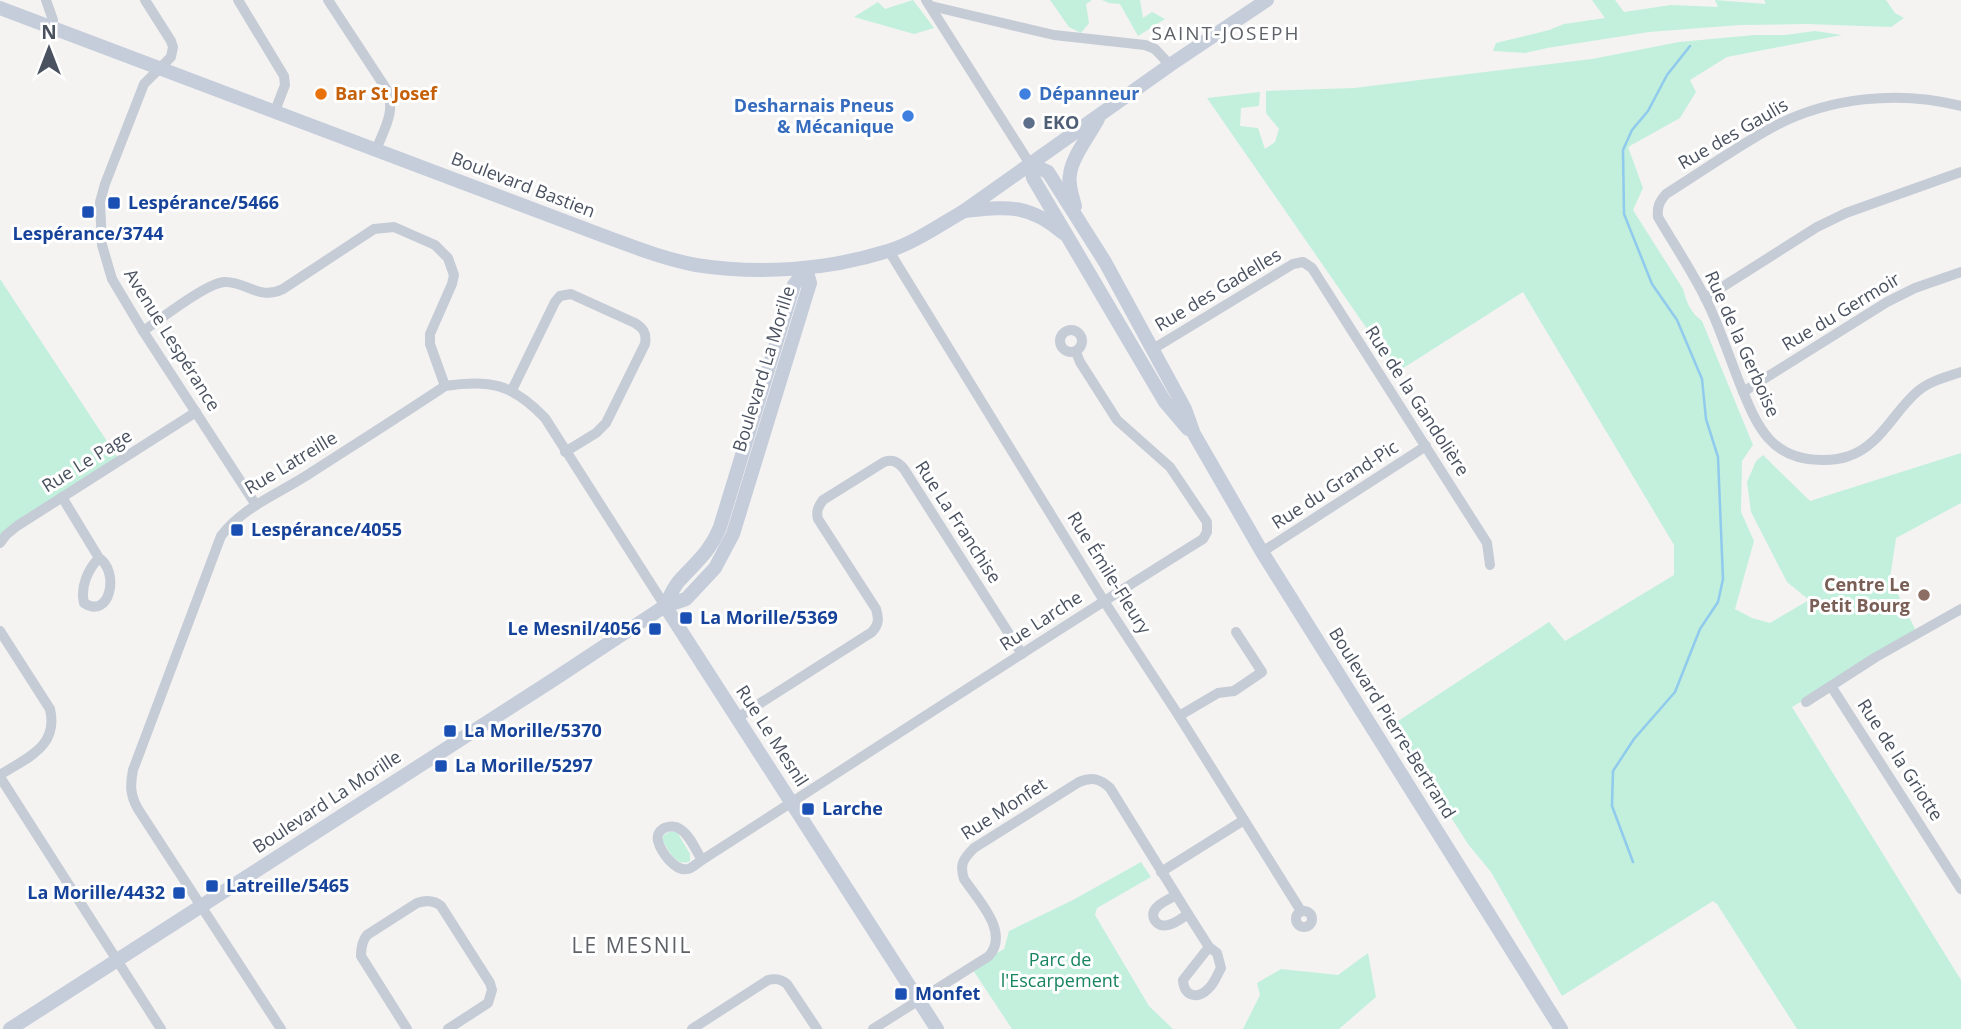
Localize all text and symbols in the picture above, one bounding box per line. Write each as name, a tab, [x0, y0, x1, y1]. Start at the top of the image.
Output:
north arrow	[14, 14, 84, 84]
text: N	[41, 19, 57, 45]
district label: SAINT-JOSEPH	[1152, 20, 1300, 46]
place label: Bar St Josef	[335, 81, 438, 105]
place label: Dépanneur	[1039, 81, 1140, 105]
marker: Bar St Josef	[313, 86, 329, 102]
marker: Dépanneur	[1017, 86, 1033, 102]
street label: Rue des Gaulis	[1673, 92, 1792, 174]
place label: Desharnais Pneus & Mécanique	[734, 93, 894, 138]
marker: Desharnais Pneus & Mécanique	[900, 108, 916, 124]
place label: EKO	[1043, 110, 1079, 134]
marker: EKO	[1021, 115, 1037, 131]
street label: Boulevard Bastien	[448, 146, 599, 223]
place label: Lespérance/5466	[128, 190, 279, 214]
marker: Lespérance/5466	[106, 195, 122, 211]
marker: Lespérance/3744	[80, 204, 96, 220]
place label: Lespérance/3744	[12, 221, 164, 245]
street label: Rue des Gadelles	[1150, 242, 1285, 336]
street label: Avenue Lespérance	[119, 264, 226, 415]
street label: Rue du Germoir	[1777, 266, 1904, 356]
street label: Rue de la Gerboise	[1700, 267, 1786, 420]
street label: Boulevard La Morille	[726, 283, 800, 455]
street label: Rue de la Gandolière	[1360, 321, 1475, 480]
street label: Rue Le Page	[37, 423, 136, 497]
street label: Rue Latreille	[240, 425, 341, 499]
street label: Rue du Grand-Pic	[1267, 434, 1403, 534]
street label: Rue La Franchise	[910, 456, 1007, 587]
street label: Rue Émile-Fleury	[1063, 507, 1158, 639]
place label: Lespérance/4055	[251, 517, 402, 541]
marker: Lespérance/4055	[229, 522, 245, 538]
place label: Centre Le Petit Bourg	[1809, 572, 1910, 617]
street label: Rue Larche	[995, 585, 1086, 656]
marker: Centre Le Petit Bourg	[1916, 587, 1932, 603]
place label: La Morille/5369	[700, 605, 838, 629]
marker: La Morille/5369	[678, 610, 694, 626]
place label: Le Mesnil/4056	[508, 616, 641, 640]
marker: Le Mesnil/4056	[647, 621, 663, 637]
street label: Boulevard Pierre-Bertrand	[1324, 622, 1462, 823]
street label: Rue Le Mesnil	[731, 680, 815, 791]
street label: Rue de la Griotte	[1852, 694, 1949, 825]
place label: La Morille/5370	[464, 718, 602, 742]
marker: La Morille/5370	[442, 723, 458, 739]
street label: Boulevard La Morille	[248, 744, 405, 858]
place label: La Morille/5297	[455, 753, 593, 777]
marker: La Morille/5297	[433, 758, 449, 774]
street label: Rue Monfet	[956, 772, 1051, 845]
place label: Larche	[822, 796, 883, 820]
marker: Larche	[800, 801, 816, 817]
place label: Latreille/5465	[226, 873, 349, 897]
marker: Latreille/5465	[204, 878, 220, 894]
place label: La Morille/4432	[27, 880, 165, 904]
marker: La Morille/4432	[171, 885, 187, 901]
district label: LE MESNIL	[572, 931, 692, 959]
park label: Parc de l'Escarpement	[1001, 947, 1119, 992]
place label: Monfet	[915, 981, 981, 1005]
marker: Monfet	[893, 986, 909, 1002]

